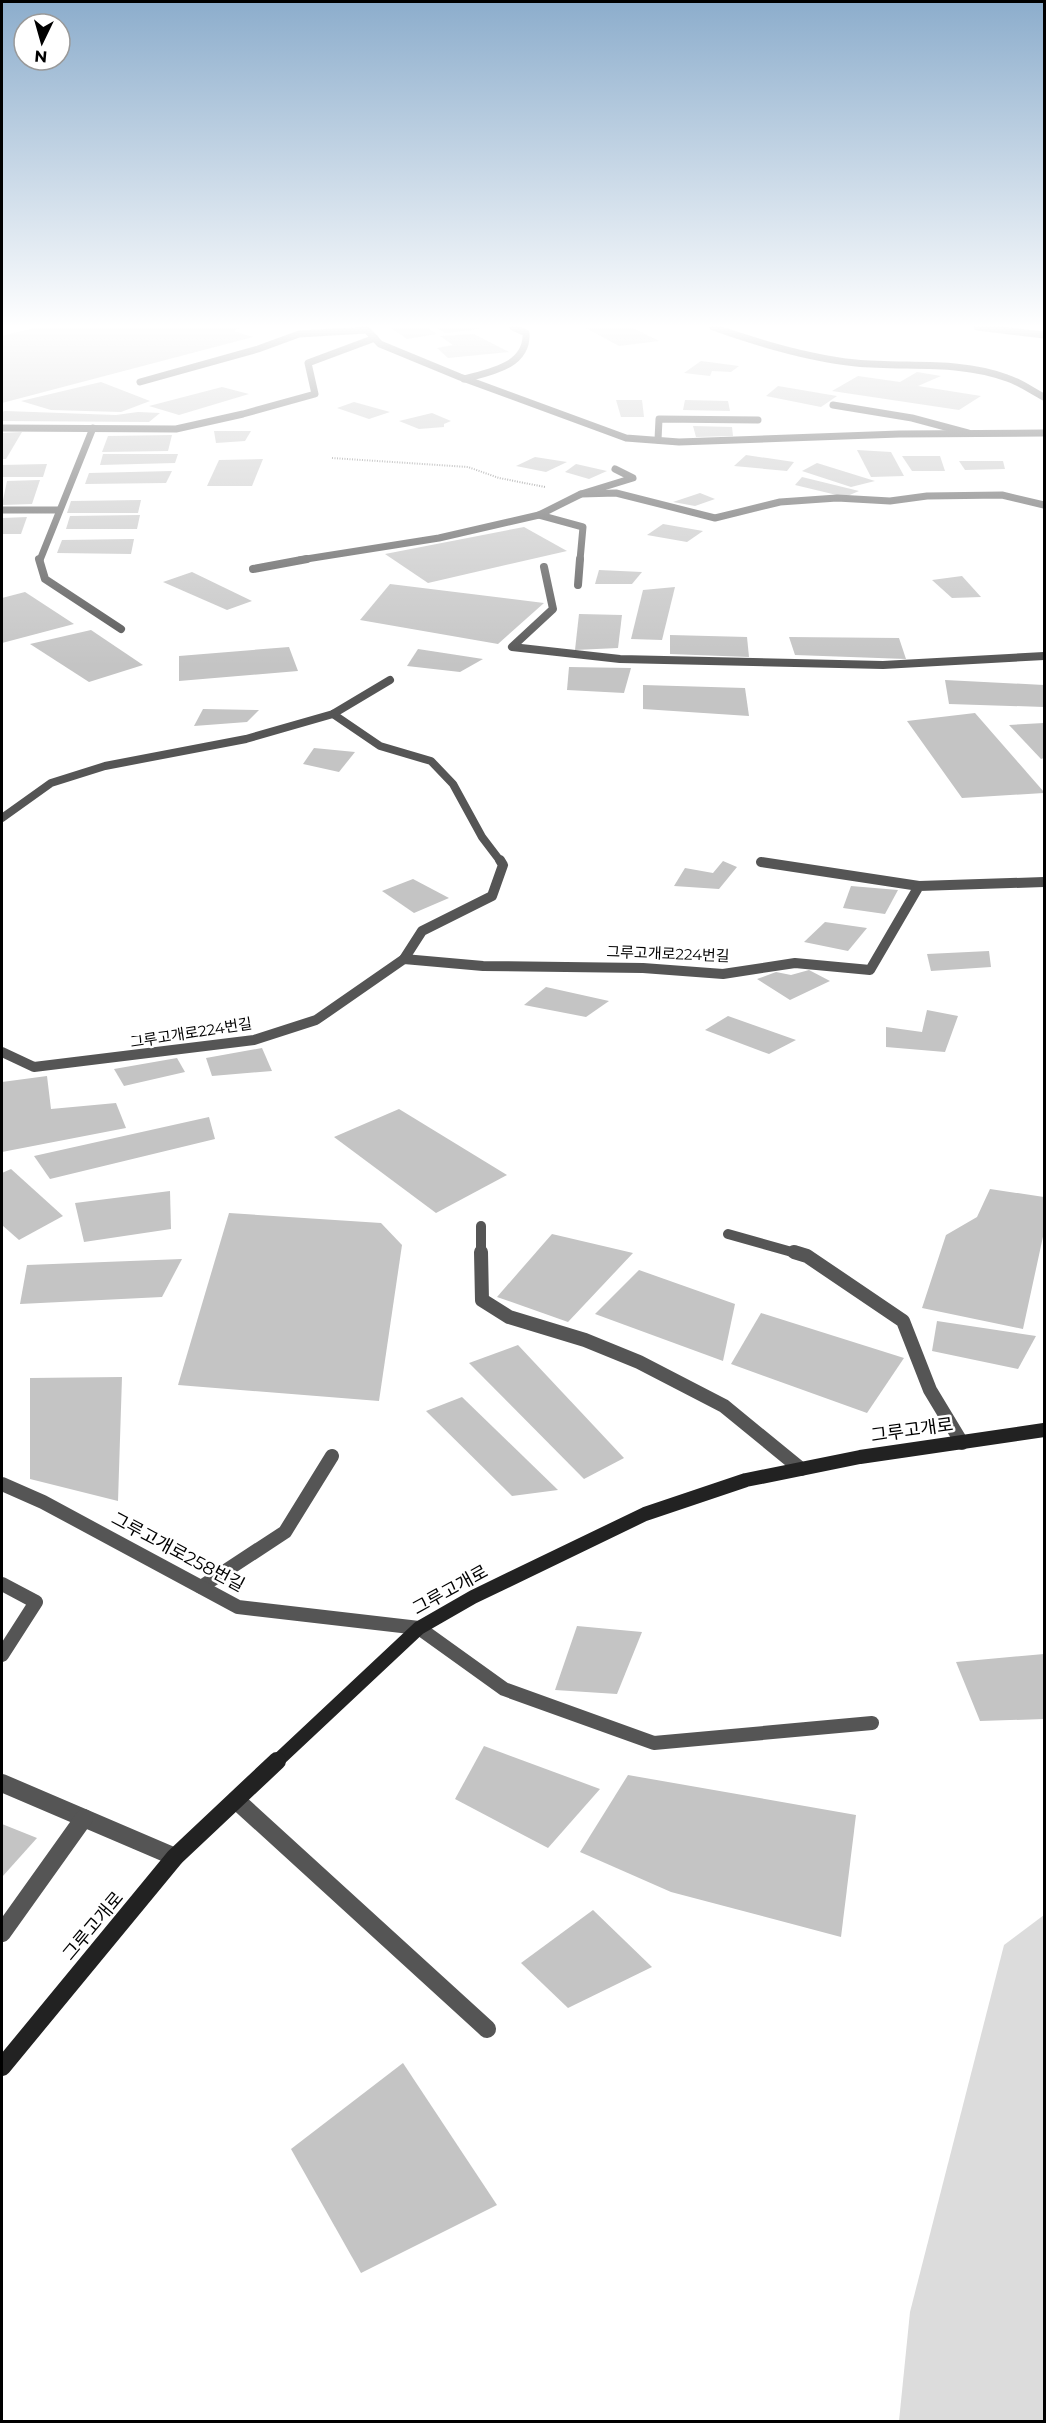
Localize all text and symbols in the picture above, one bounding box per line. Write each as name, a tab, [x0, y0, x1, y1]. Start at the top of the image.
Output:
north arrow	[12, 12, 72, 72]
text: N	[33, 46, 48, 66]
street label: 그루고개로224번길	[606, 942, 730, 965]
street label: 그루고개로224번길	[129, 1013, 253, 1052]
street label: 그루고개로	[869, 1413, 955, 1447]
street label: 그루고개로258번길	[108, 1508, 248, 1596]
street label: 그루고개로	[408, 1560, 492, 1620]
street label: 그루고개로	[58, 1887, 128, 1965]

